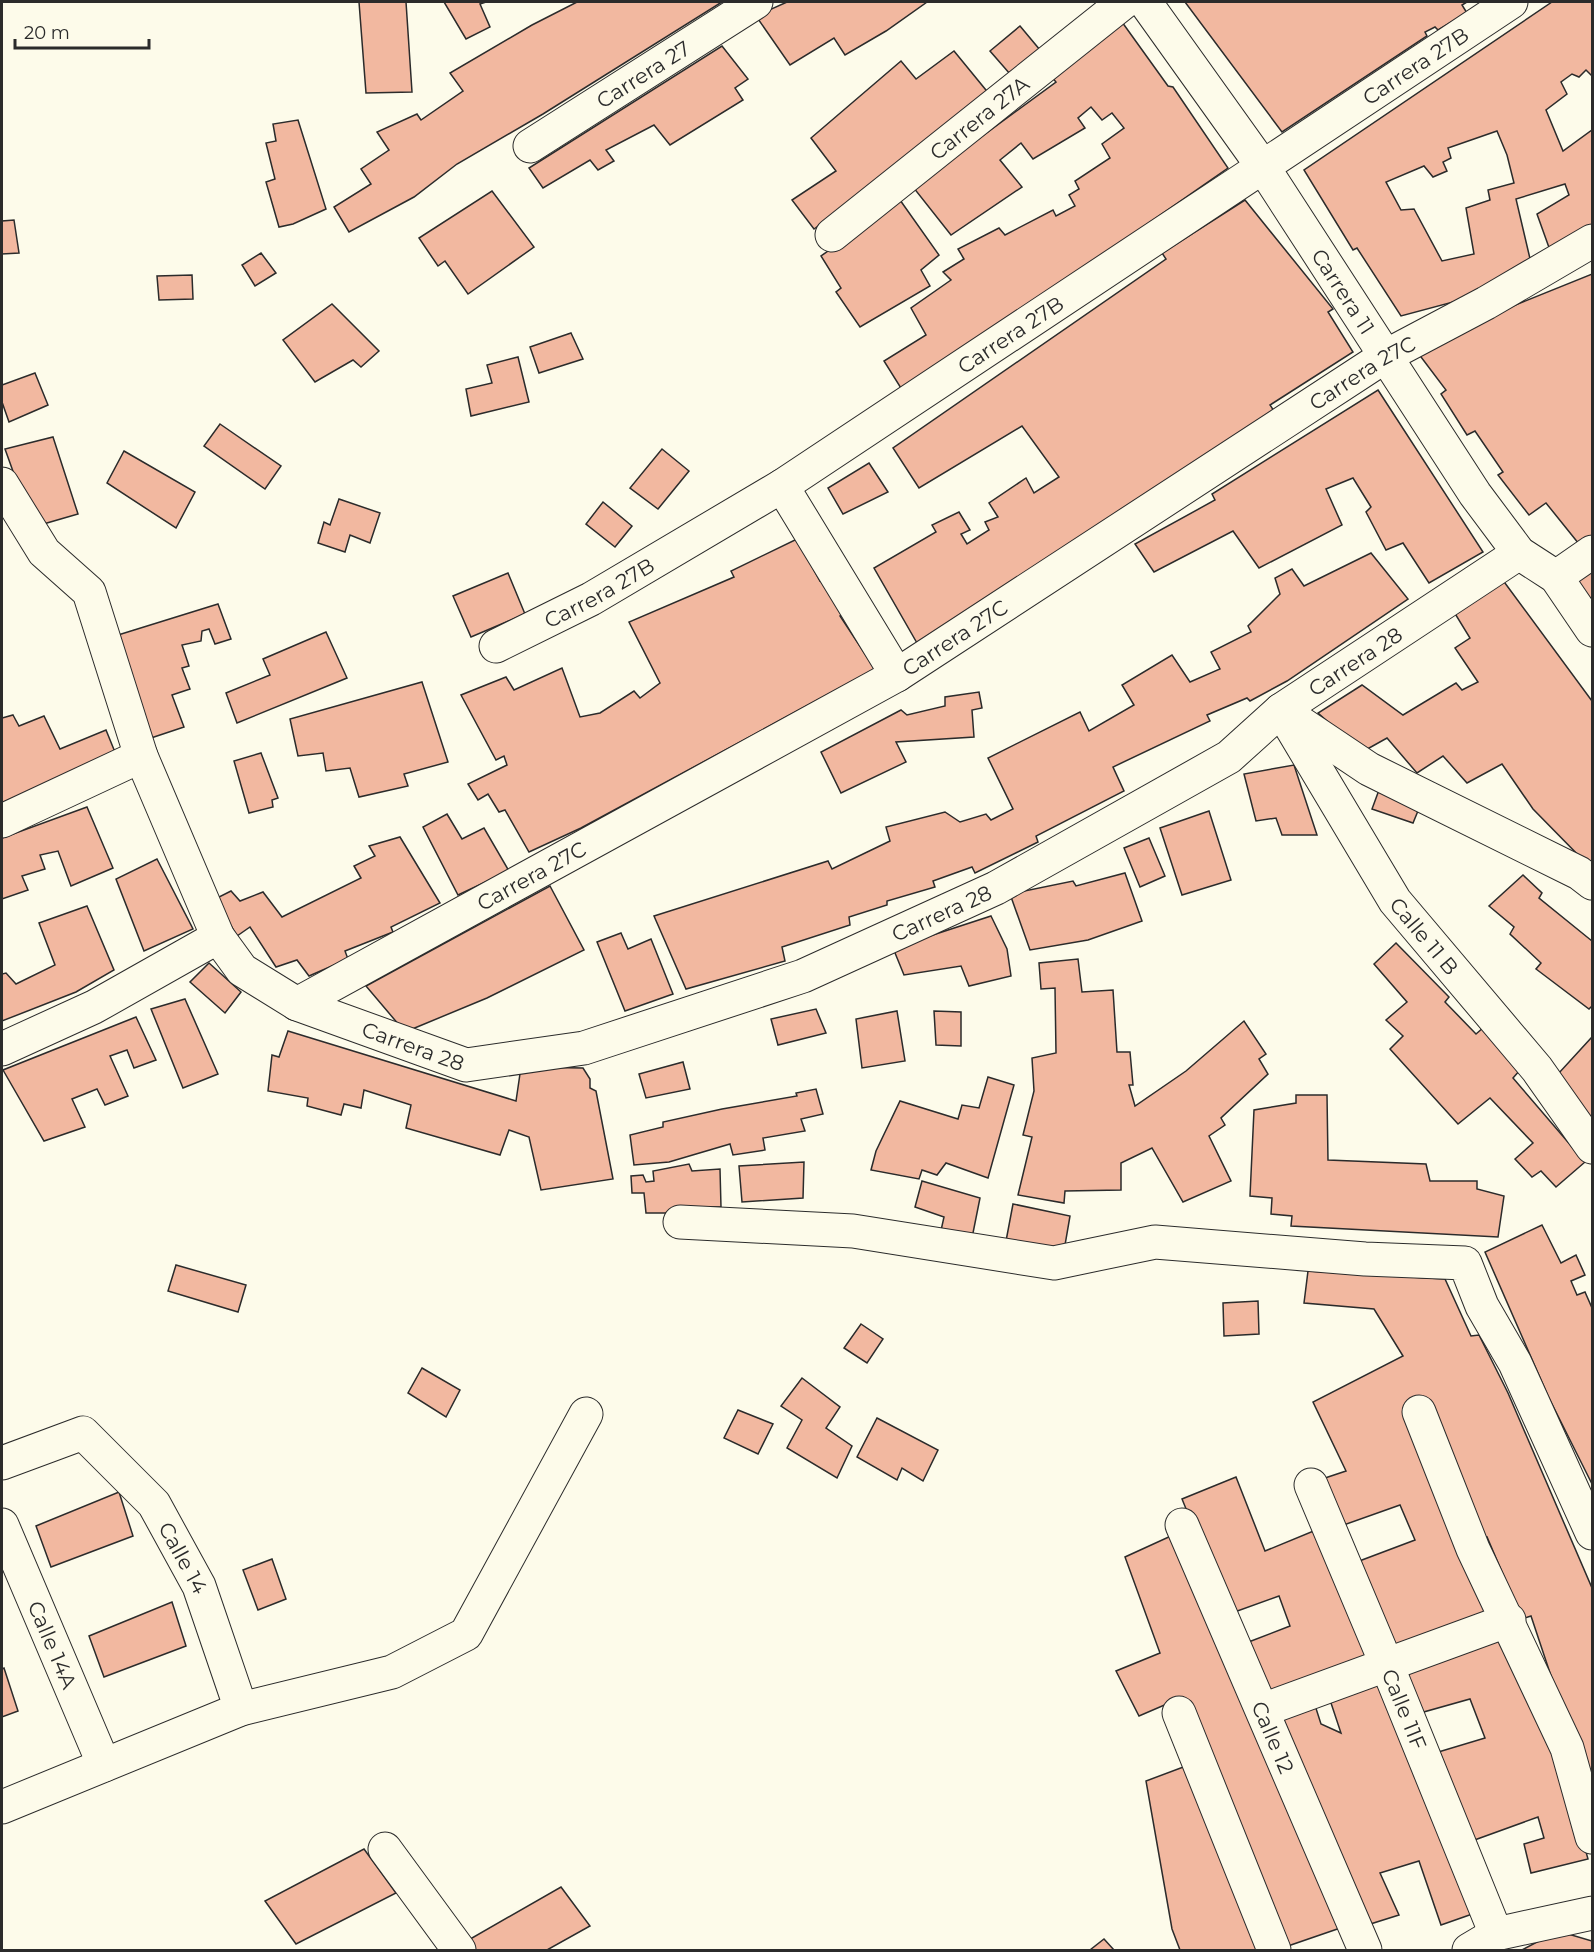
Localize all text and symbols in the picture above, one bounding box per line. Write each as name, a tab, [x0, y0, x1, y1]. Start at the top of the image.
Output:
scale bar	[15, 12, 148, 50]
street label: Carrera 27B	[1358, 21, 1473, 110]
text: 20 m	[24, 22, 70, 44]
street label: Carrera 27	[592, 35, 694, 113]
street label: Carrera 27A	[924, 70, 1034, 165]
street label: Carrera 11	[1307, 244, 1380, 339]
street label: Carrera 27B	[953, 290, 1068, 379]
street label: Carrera 27C	[1304, 330, 1419, 415]
street label: Carrera 27B	[540, 552, 658, 633]
street label: Carrera 27C	[897, 594, 1012, 681]
street label: Carrera 28	[1303, 621, 1407, 701]
street label: Carrera 27C	[472, 836, 590, 916]
street label: Carrera 28	[888, 879, 995, 946]
street label: Calle 11 B	[1385, 892, 1464, 979]
street label: Carrera 28	[359, 1016, 468, 1076]
street label: Calle 14	[154, 1517, 213, 1598]
street label: Calle 14A	[23, 1597, 83, 1693]
street label: Calle 11F	[1377, 1665, 1432, 1753]
street label: Calle 12	[1247, 1697, 1300, 1777]

